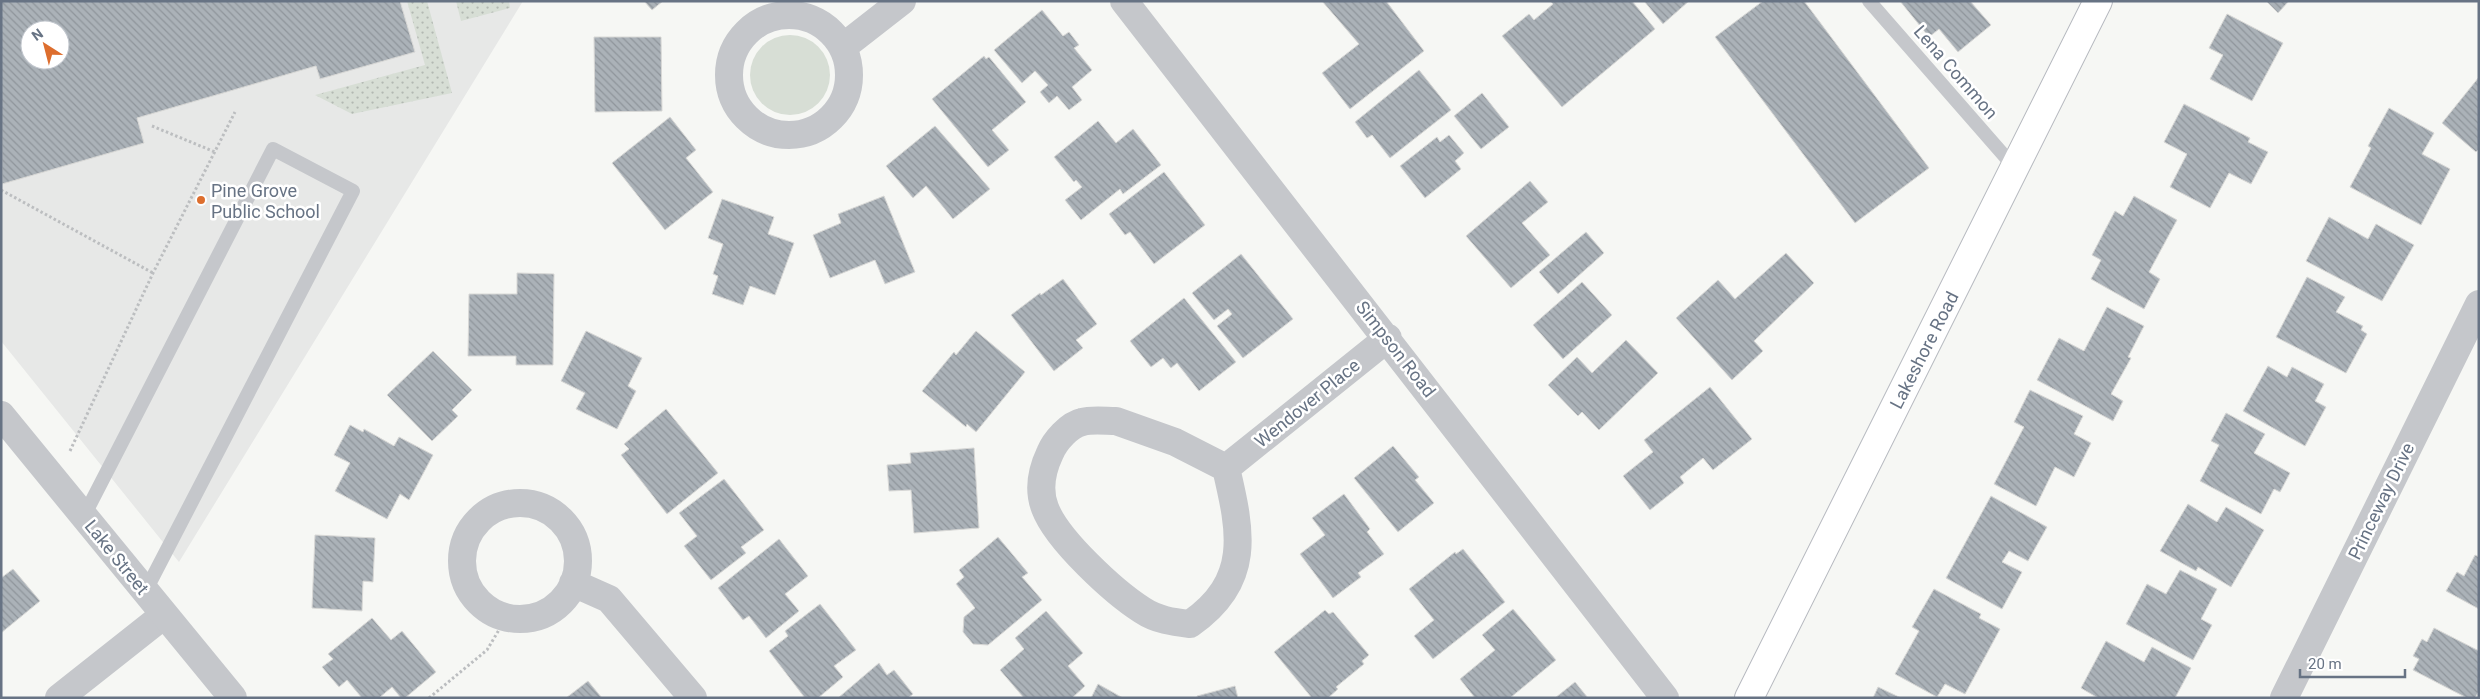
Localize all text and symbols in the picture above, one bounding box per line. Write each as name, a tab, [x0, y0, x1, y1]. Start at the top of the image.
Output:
north arrow	[20, 20, 70, 70]
street label: Lena Common	[1910, 21, 2002, 123]
text: N	[29, 25, 46, 44]
place label: Pine Grove Public School	[211, 180, 320, 222]
marker: Pine Grove Public School	[195, 194, 207, 206]
street label: Lakeshore Road	[1885, 288, 1963, 412]
street label: Simpson Road	[1352, 297, 1440, 401]
street label: Wendover Place	[1250, 354, 1364, 452]
street label: Princeway Drive	[2344, 439, 2418, 563]
street label: Lake Street	[81, 515, 154, 599]
scale bar	[2300, 646, 2405, 678]
text: 20 m	[2308, 655, 2342, 673]

